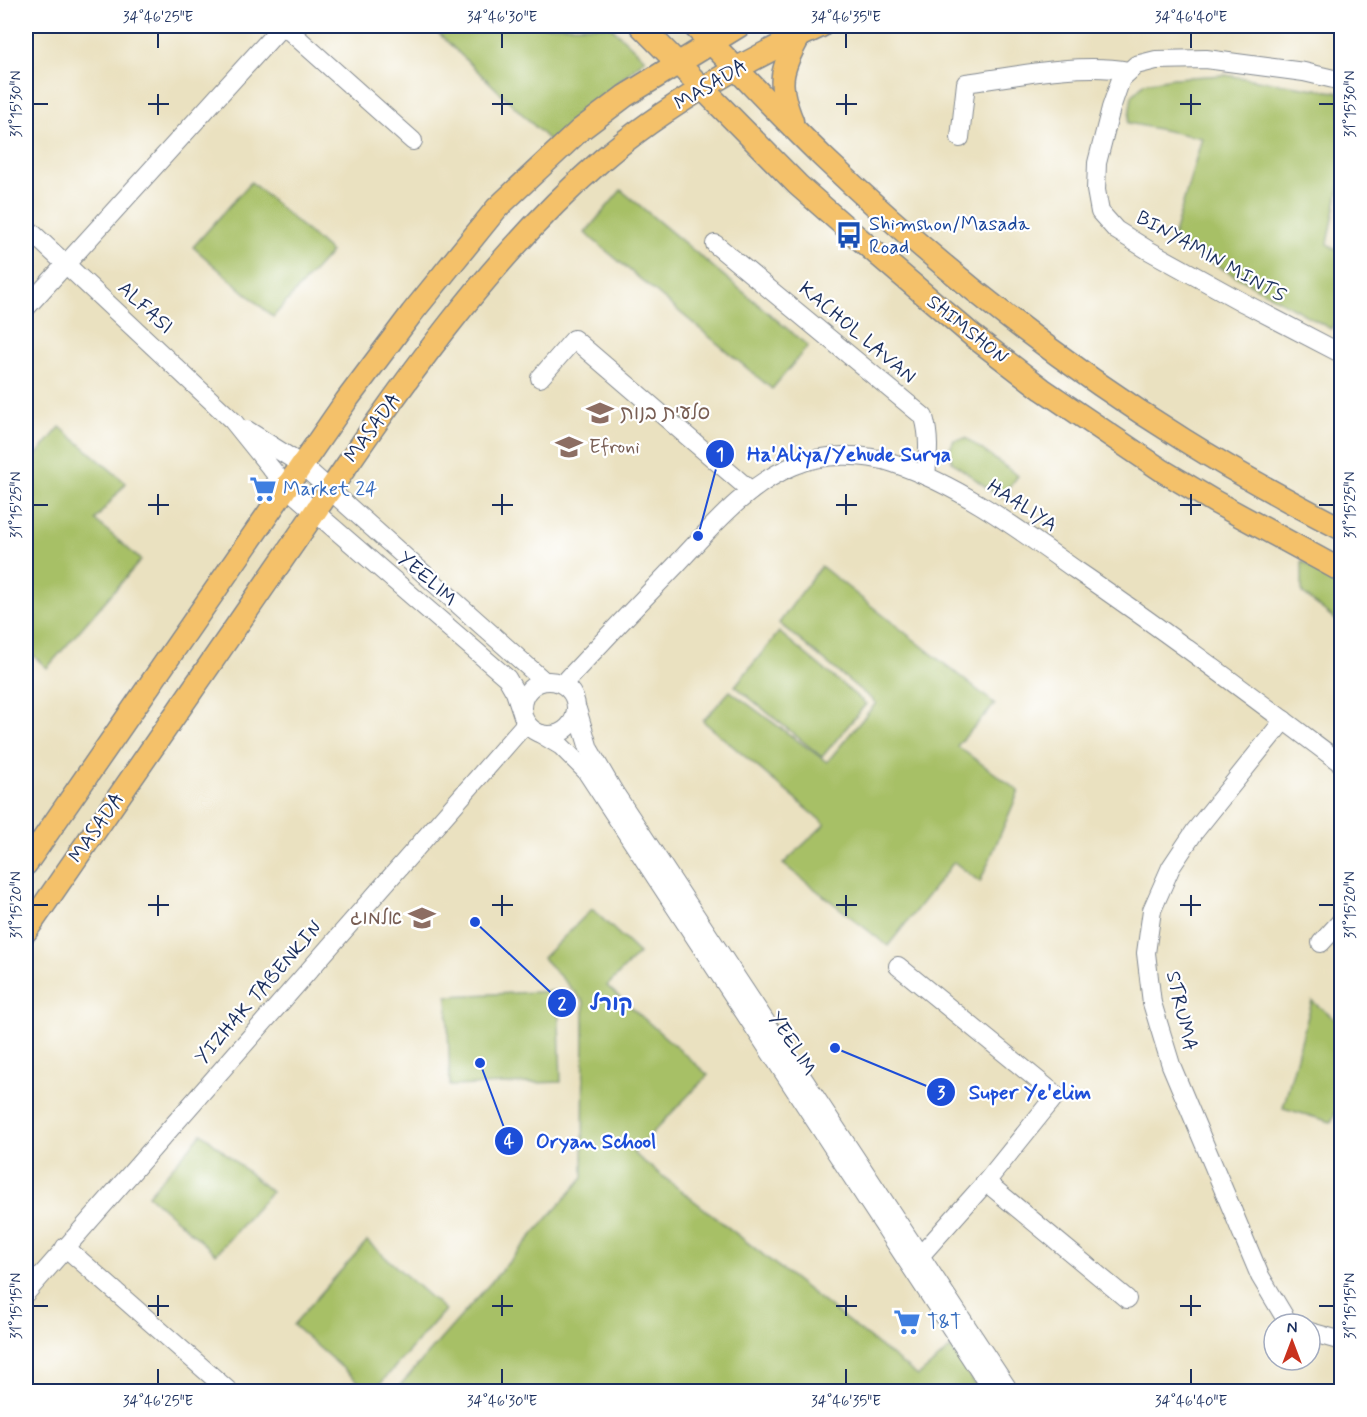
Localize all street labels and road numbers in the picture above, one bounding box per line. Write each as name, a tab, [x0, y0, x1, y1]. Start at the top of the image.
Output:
street label: MASADA	[670, 53, 752, 117]
street label: BINYAMIN MINTS	[1131, 205, 1291, 309]
street label: ALFASI	[111, 275, 179, 341]
street label: KACHOL LAVAN	[793, 276, 921, 390]
street label: SHIMSHON	[921, 289, 1013, 371]
street label: MASADA	[338, 388, 408, 468]
street label: HAALIYA	[982, 473, 1062, 539]
street label: YEELIM	[391, 545, 463, 613]
street label: MASADA	[63, 787, 131, 869]
street label: YIZHAK TABENKIN	[189, 915, 329, 1071]
street label: STRUMA	[1159, 968, 1203, 1054]
street label: YEELIM	[761, 1007, 823, 1081]

